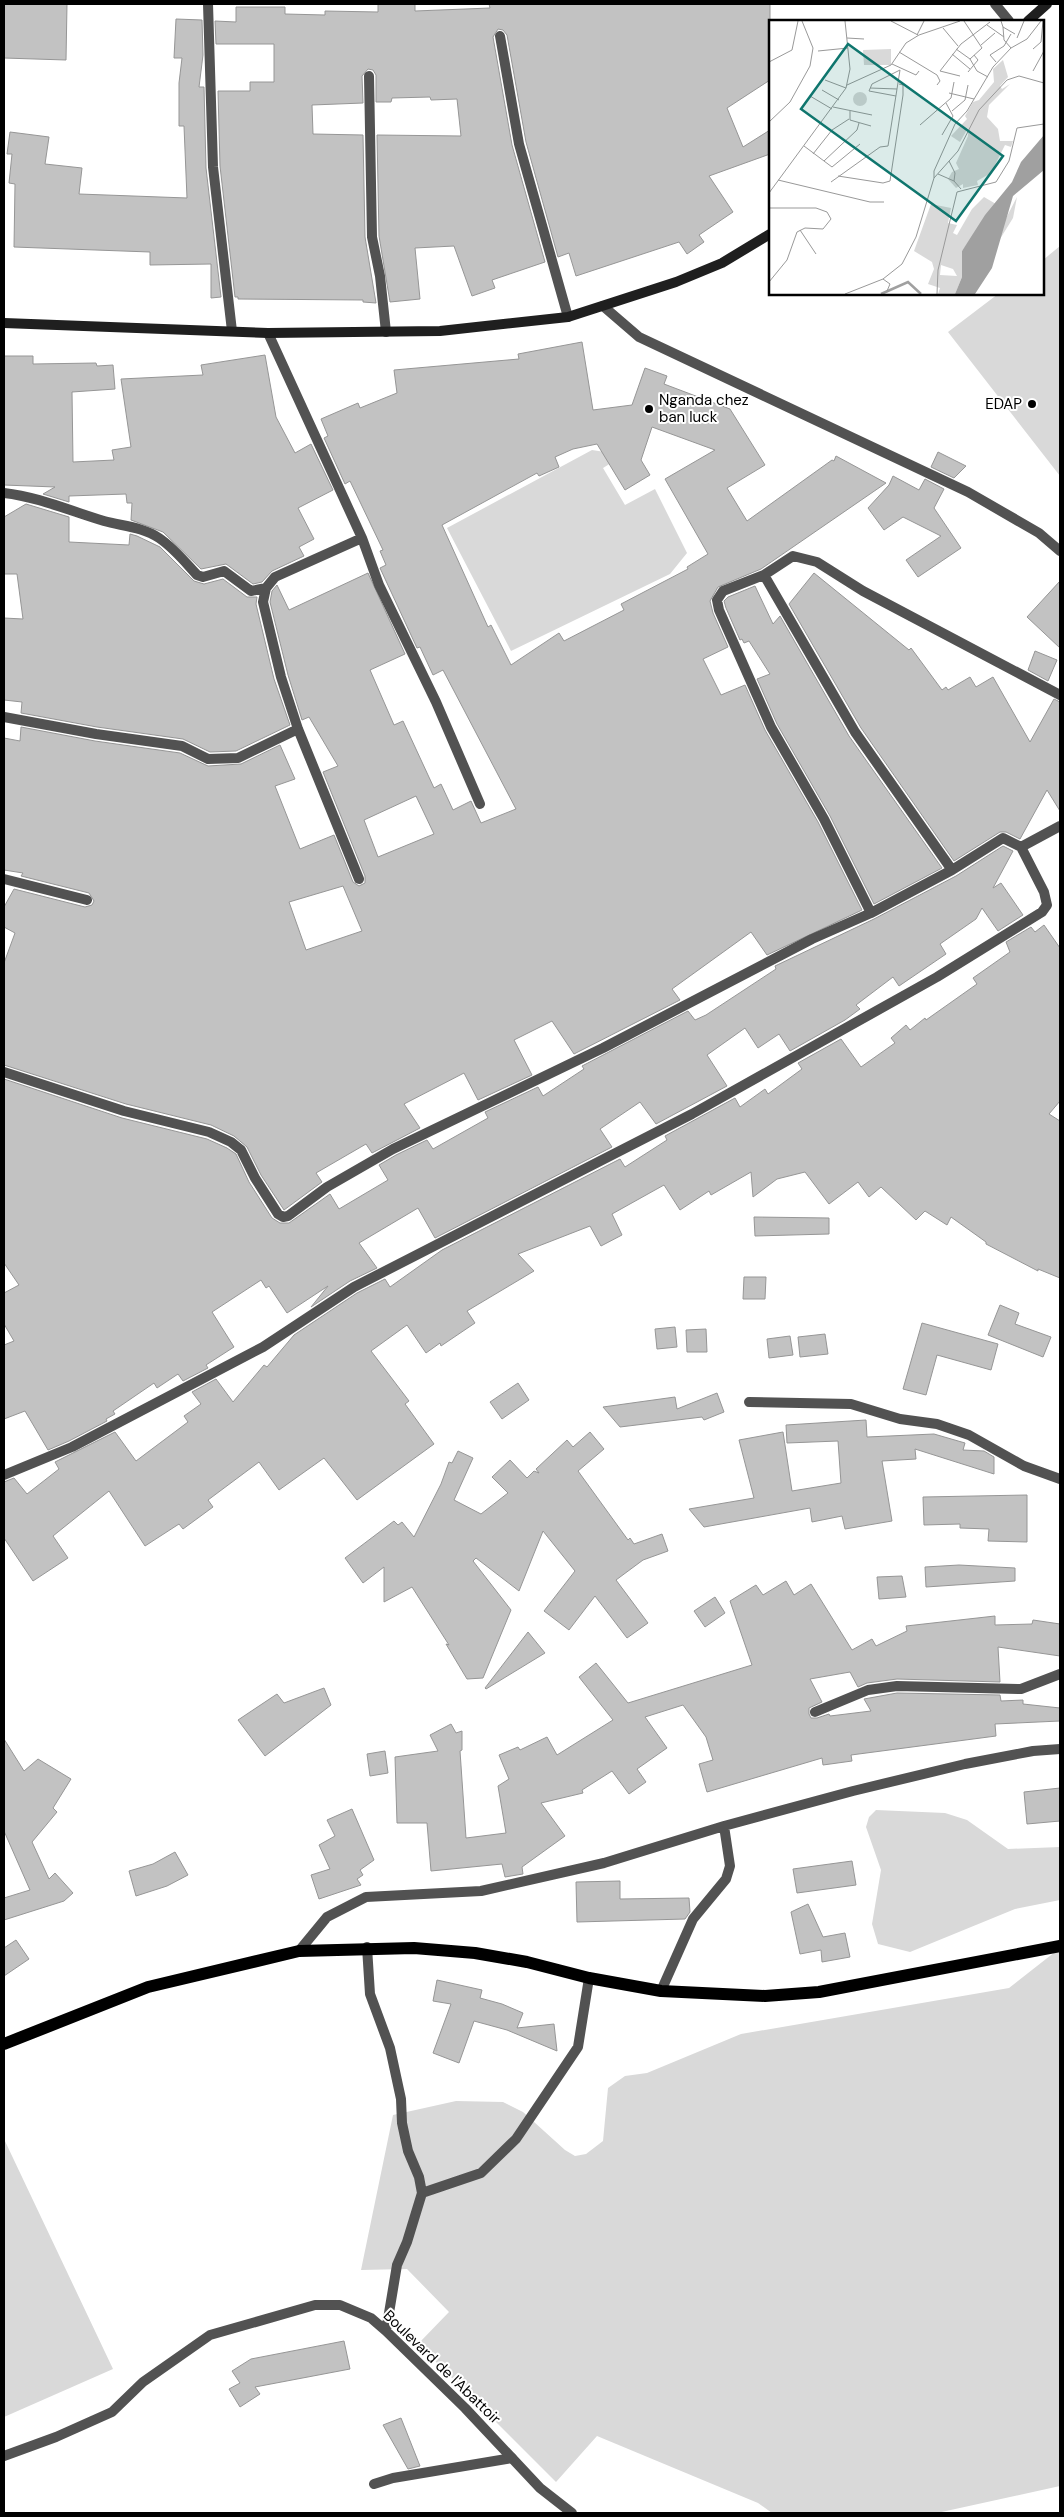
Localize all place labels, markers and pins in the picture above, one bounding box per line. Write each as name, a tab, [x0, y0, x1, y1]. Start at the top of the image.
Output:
place label: Nganda chez ban luck	[659, 390, 749, 427]
place label: EDAP	[985, 394, 1022, 414]
marker: EDAP	[1026, 398, 1038, 410]
marker: Nganda chez ban luck	[643, 403, 655, 415]

